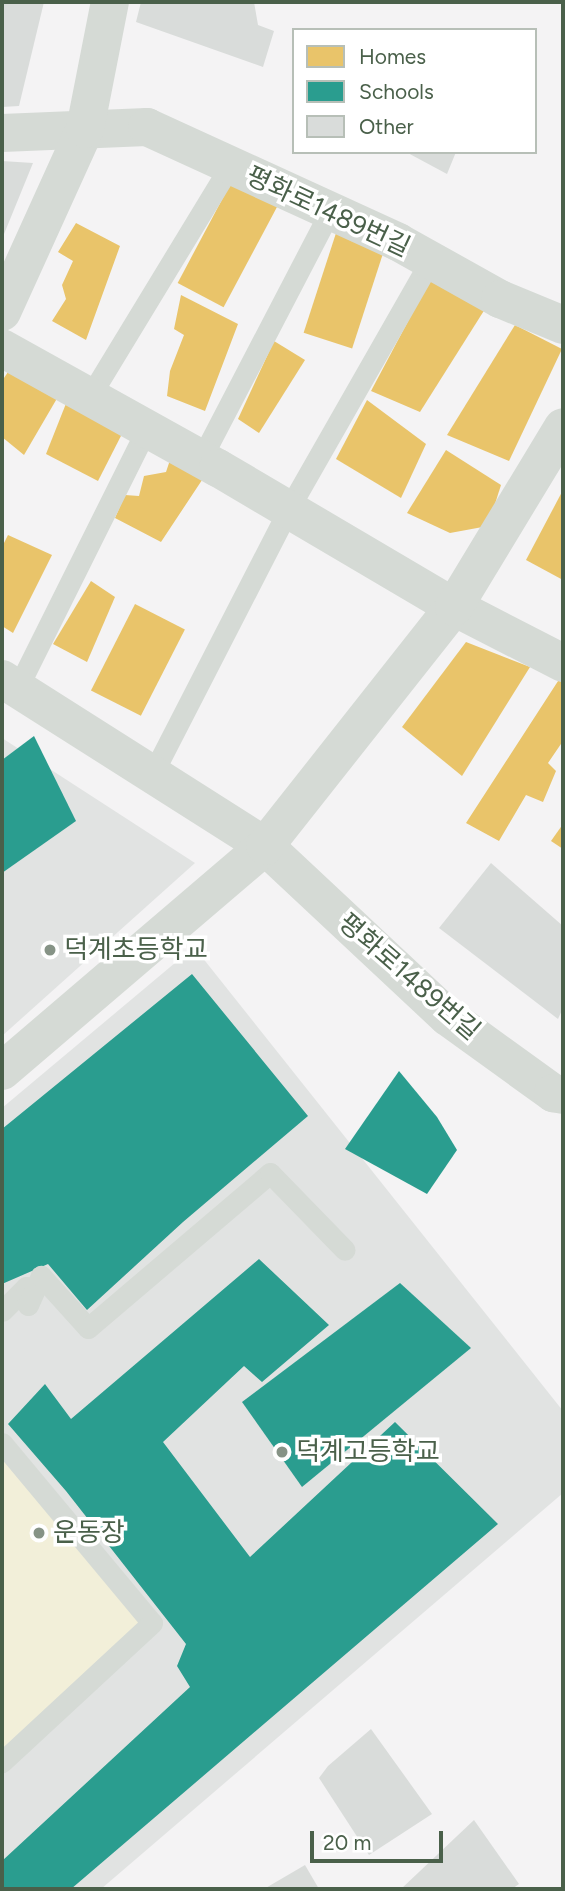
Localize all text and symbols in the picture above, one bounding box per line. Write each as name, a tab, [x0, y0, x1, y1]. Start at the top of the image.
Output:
legend	[292, 28, 537, 154]
text: Homes	[359, 44, 426, 69]
text: Schools	[359, 79, 434, 104]
text: Other	[359, 114, 414, 139]
street label: 평화로1489번길	[241, 160, 415, 264]
street label: 평화로1489번길	[332, 907, 486, 1047]
place label: 덕계초등학교	[64, 934, 208, 966]
marker: 덕계초등학교	[42, 942, 58, 958]
place label: 덕계고등학교	[296, 1436, 440, 1468]
marker: 덕계고등학교	[274, 1444, 290, 1460]
place label: 운동장	[53, 1517, 125, 1549]
marker: 운동장	[31, 1525, 47, 1541]
scale bar	[313, 1818, 446, 1862]
text: 20 m	[323, 1830, 371, 1855]

